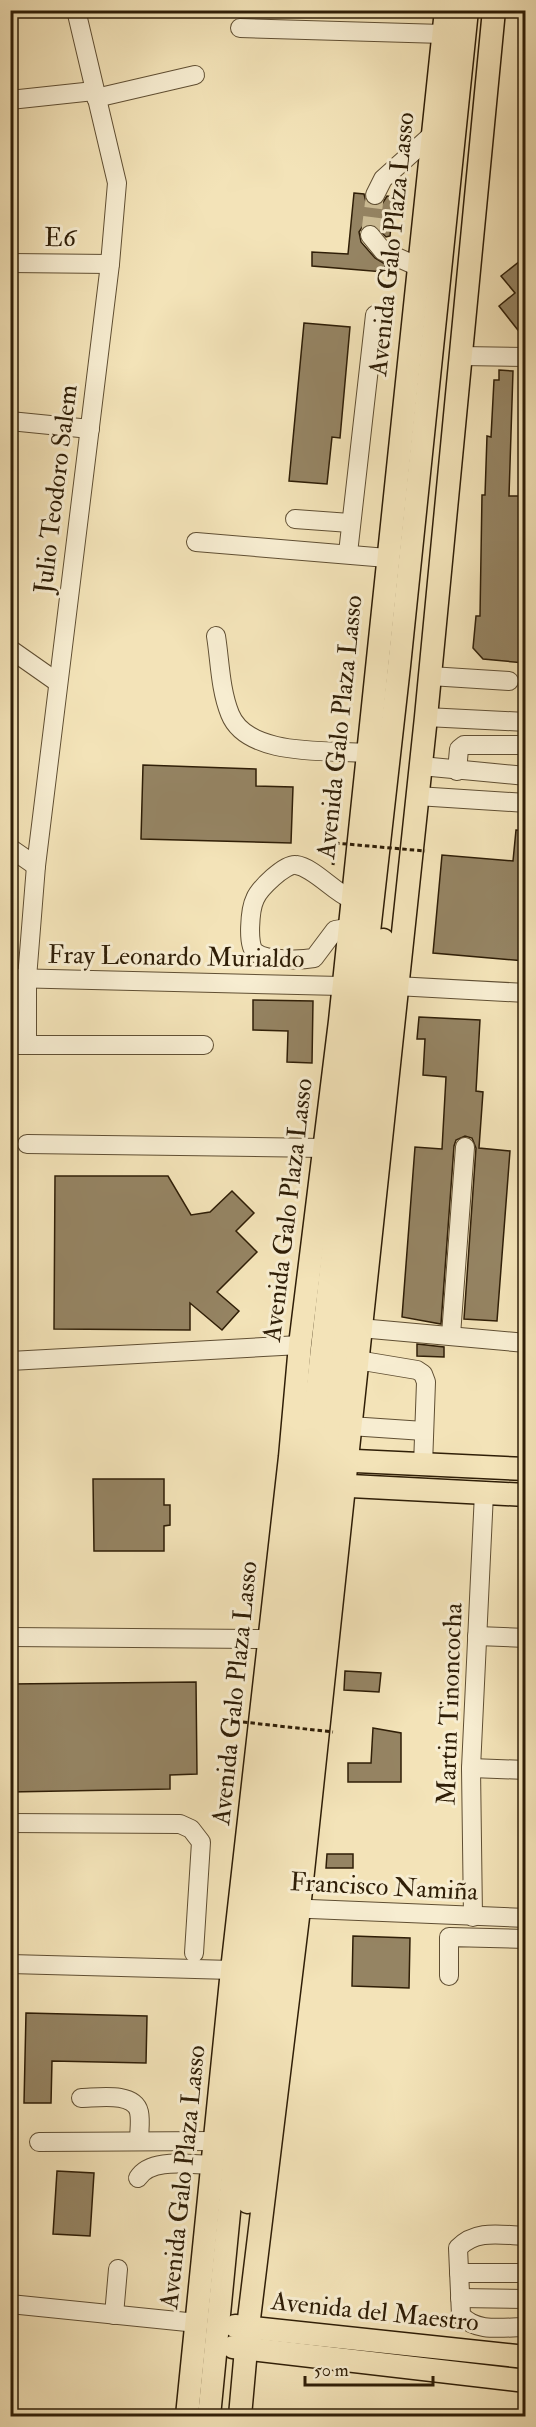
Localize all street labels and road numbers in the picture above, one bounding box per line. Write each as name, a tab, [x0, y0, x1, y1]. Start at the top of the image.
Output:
street label: Avenida Galo Plaza Lasso	[362, 110, 422, 379]
street label: E6	[44, 222, 78, 254]
street label: Julio Teodoro Salem	[27, 383, 85, 596]
street label: Avenida Galo Plaza Lasso	[310, 593, 370, 862]
street label: Fray Leonardo Murialdo	[47, 939, 305, 975]
street label: Avenida Galo Plaza Lasso	[256, 1076, 320, 1345]
street label: Avenida Galo Plaza Lasso	[205, 1559, 265, 1828]
street label: Martin Tinoncocha	[430, 1602, 470, 1806]
street label: Francisco Namiña	[289, 1866, 479, 1908]
street label: Avenida Galo Plaza Lasso	[153, 2043, 213, 2312]
street label: Avenida del Maestro	[269, 2285, 480, 2339]

